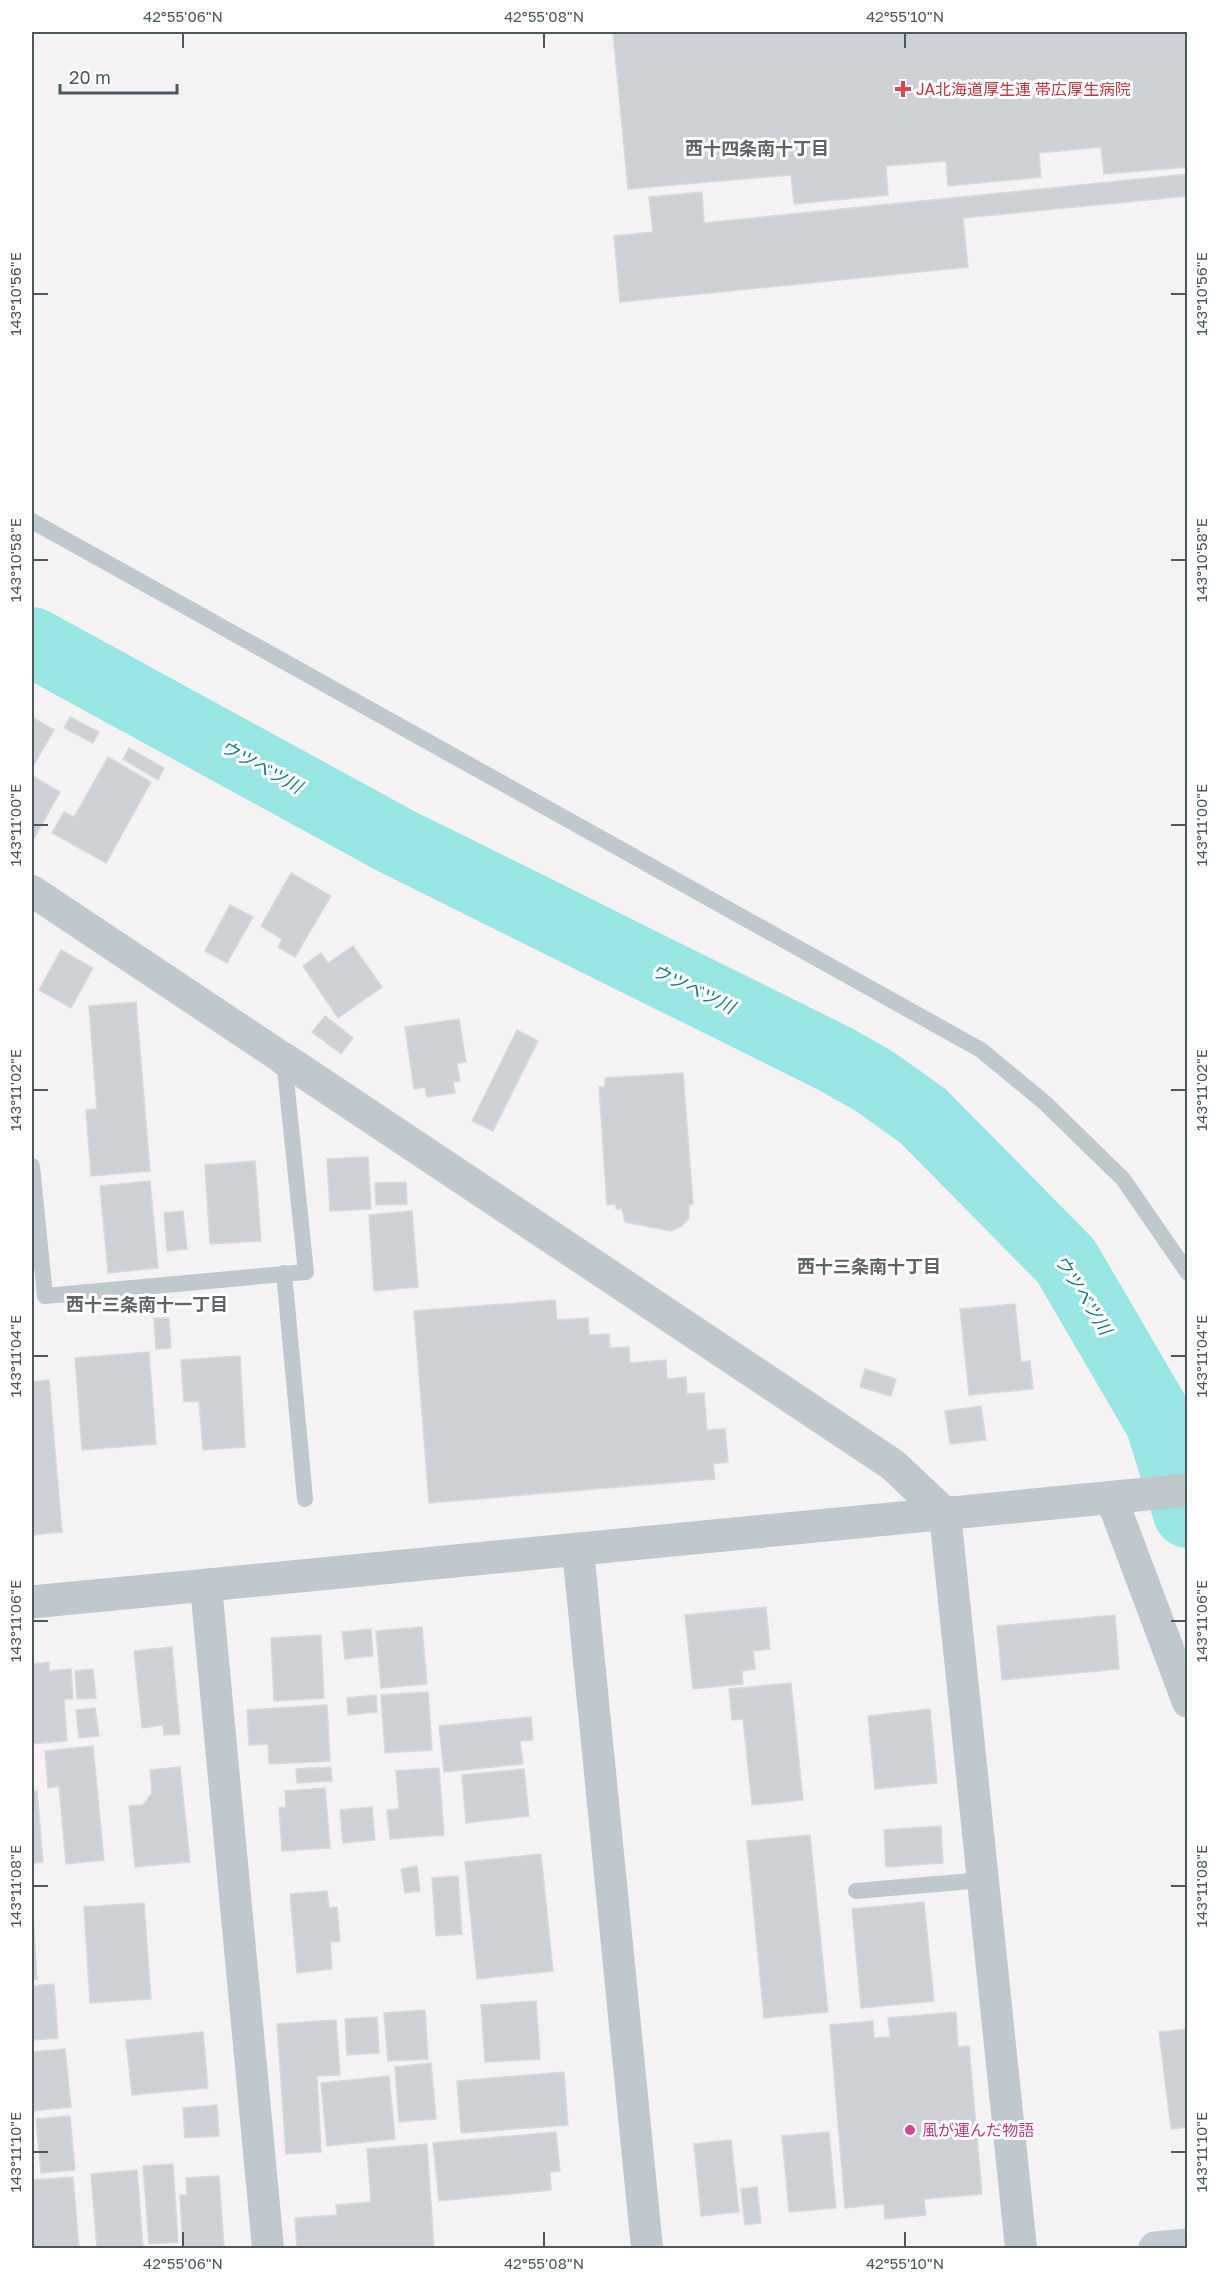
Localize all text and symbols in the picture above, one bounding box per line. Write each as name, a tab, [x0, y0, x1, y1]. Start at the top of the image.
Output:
text: 42°55'06"N	[143, 7, 223, 25]
text: 42°55'08"N	[504, 7, 584, 25]
text: 42°55'10"N	[866, 7, 944, 25]
scale bar	[60, 57, 177, 95]
text: 20 m	[69, 66, 111, 88]
place label: JA北海道厚生連 帯広厚生病院	[916, 79, 1131, 99]
marker: JA北海道厚生連 帯広厚生病院	[894, 80, 912, 98]
district label: 西十四条南十丁目	[685, 137, 829, 159]
text: 143°10'56"E	[6, 252, 24, 336]
text: 143°10'56"E	[1192, 252, 1210, 336]
text: 143°10'58"E	[6, 518, 24, 602]
text: 143°10'58"E	[1192, 518, 1210, 602]
water label: ウツベツ川	[217, 735, 308, 799]
text: 143°11'00"E	[6, 784, 24, 866]
text: 143°11'00"E	[1192, 784, 1210, 866]
water label: ウツベツ川	[648, 958, 741, 1019]
text: 143°11'02"E	[6, 1049, 24, 1131]
text: 143°11'02"E	[1192, 1049, 1210, 1131]
water label: ウツベツ川	[1051, 1250, 1118, 1340]
district label: 西十三条南十丁目	[797, 1255, 941, 1277]
district label: 西十三条南十一丁目	[66, 1293, 228, 1315]
text: 143°11'04"E	[6, 1315, 24, 1397]
text: 143°11'04"E	[1192, 1315, 1210, 1397]
text: 143°11'06"E	[6, 1580, 24, 1662]
text: 143°11'06"E	[1192, 1580, 1210, 1662]
text: 143°11'08"E	[6, 1845, 24, 1927]
text: 143°11'08"E	[1192, 1845, 1210, 1927]
text: 143°11'10"E	[6, 2112, 24, 2192]
text: 143°11'10"E	[1192, 2112, 1210, 2192]
place label: 風が運んだ物語	[922, 2120, 1034, 2140]
marker: 風が運んだ物語	[903, 2123, 917, 2137]
text: 42°55'06"N	[143, 2254, 223, 2272]
text: 42°55'08"N	[504, 2254, 584, 2272]
text: 42°55'10"N	[866, 2254, 944, 2272]

